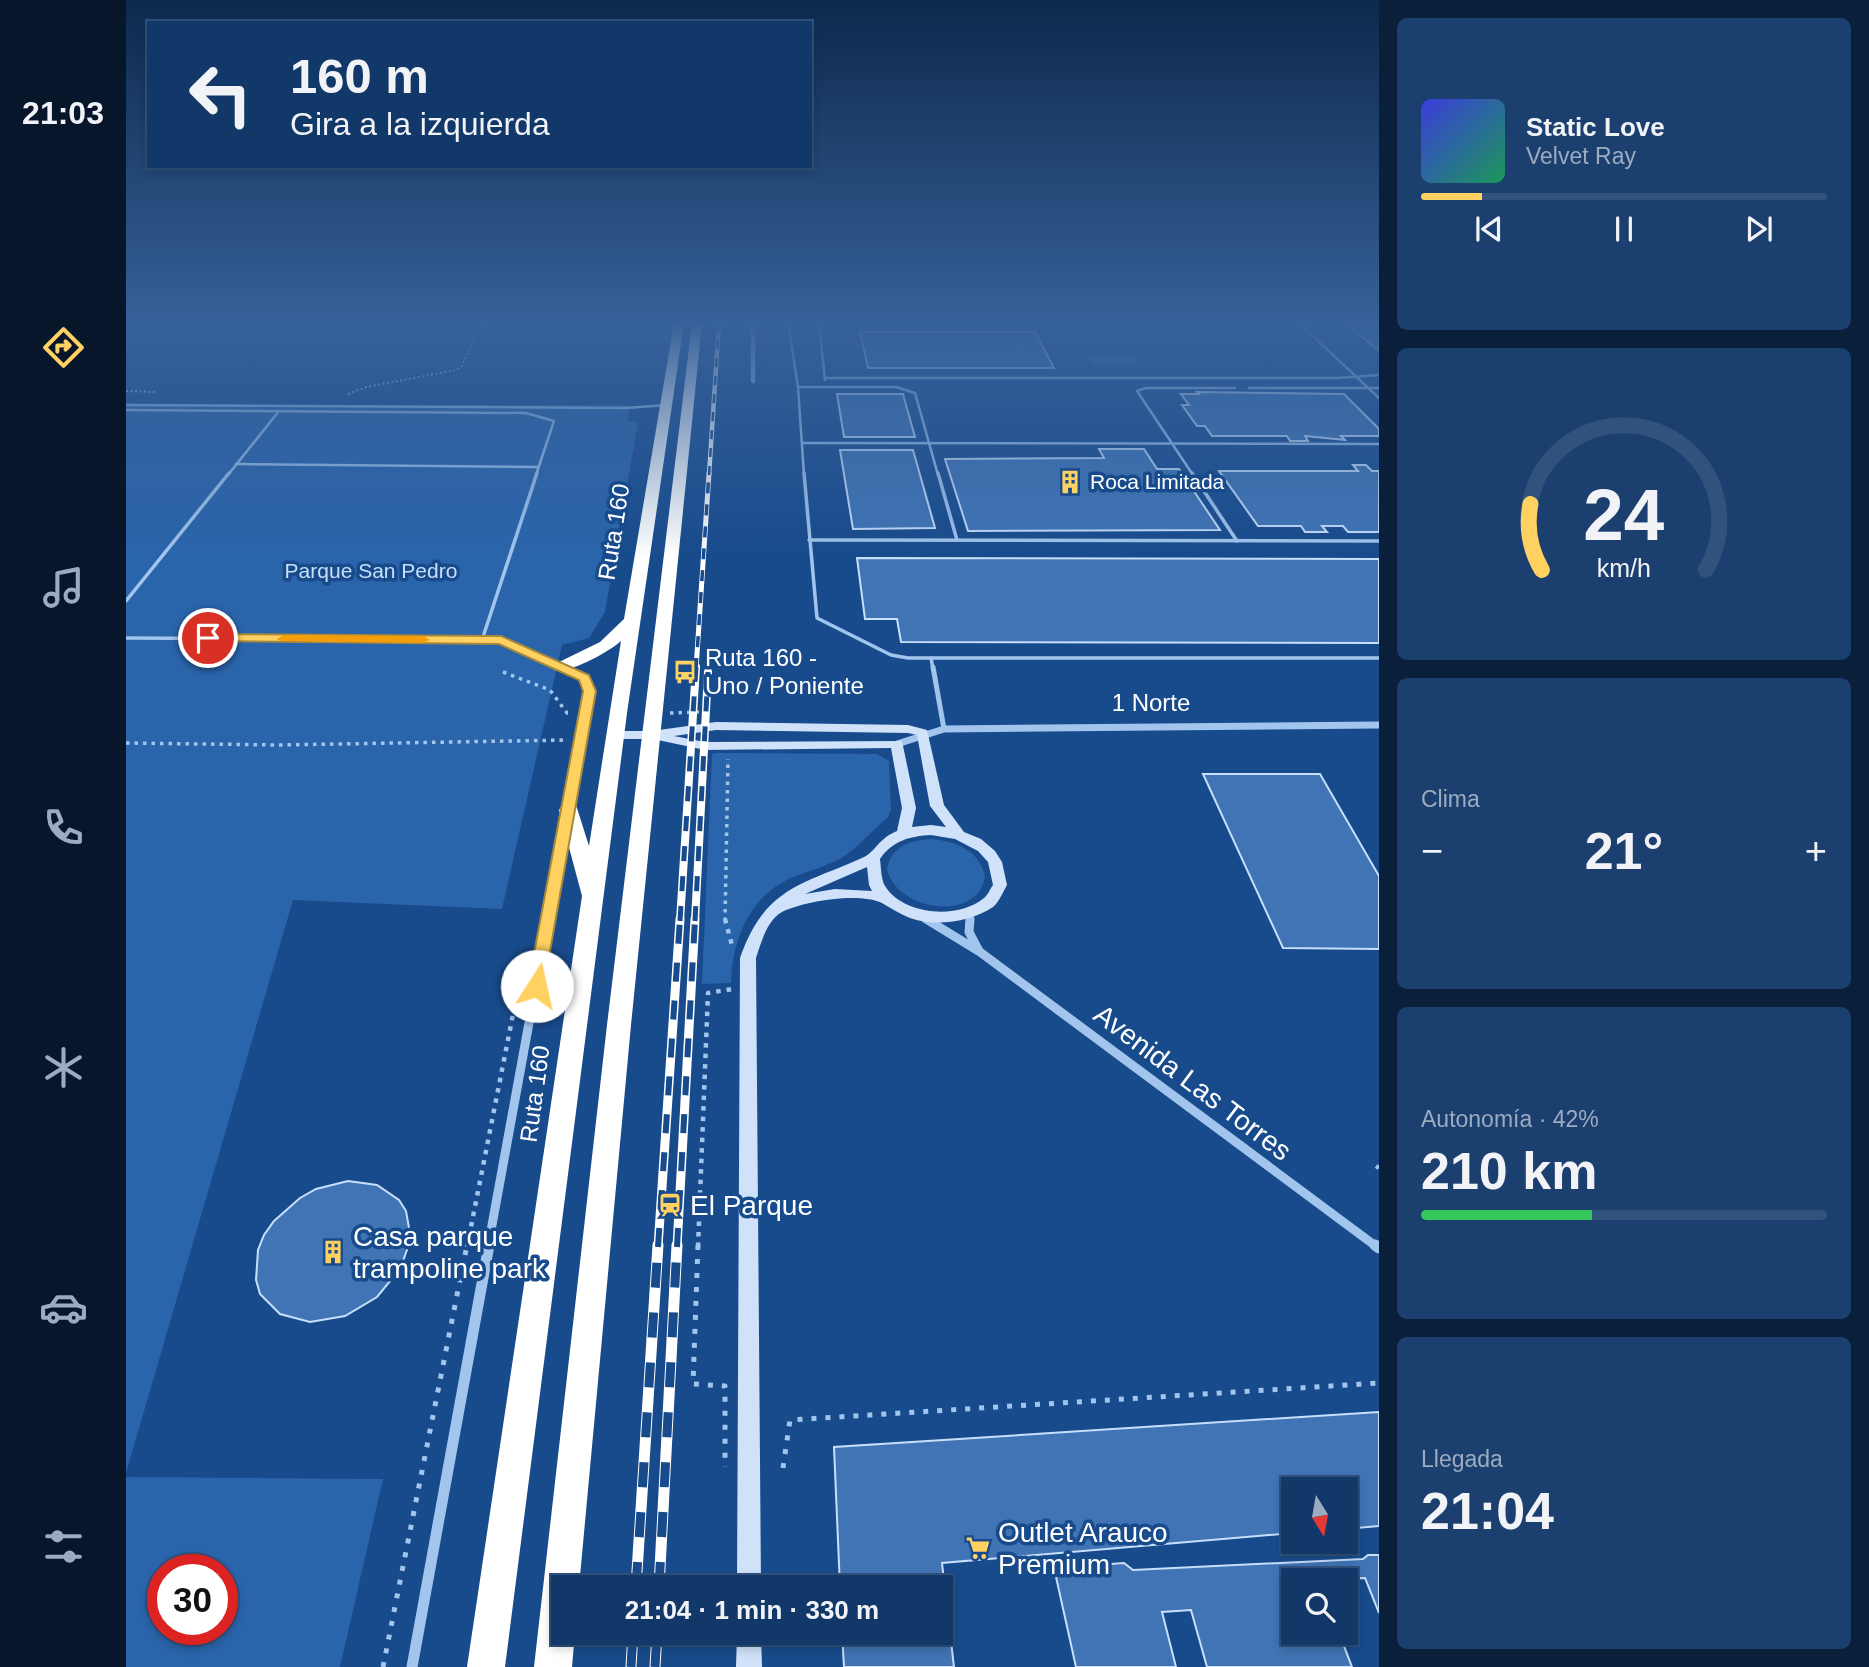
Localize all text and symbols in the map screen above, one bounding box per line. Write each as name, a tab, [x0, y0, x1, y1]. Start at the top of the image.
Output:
icon: left	[175, 49, 266, 140]
text: 160 m	[290, 49, 429, 103]
text: 21:03	[22, 95, 104, 131]
text: Gira a la izquierda	[290, 106, 550, 142]
text: Static Love	[1526, 112, 1665, 142]
text: Velvet Ray	[1526, 143, 1636, 169]
icon: previous	[1470, 210, 1508, 248]
icon: pause	[1605, 210, 1643, 248]
icon: next	[1740, 210, 1778, 248]
icon: directions	[39, 323, 88, 372]
building icon: Roca Limitada	[1056, 468, 1084, 496]
place label: Roca Limitada	[1090, 470, 1225, 493]
text: 24	[1584, 474, 1665, 555]
street label: Ruta 160	[593, 482, 634, 582]
text: km/h	[1597, 553, 1651, 581]
park label: Parque San Pedro	[285, 559, 457, 582]
icon: music	[39, 563, 88, 612]
pin	[178, 608, 238, 668]
icon: arrive	[189, 619, 227, 657]
place label: Ruta 160 - Uno / Poniente	[705, 644, 864, 699]
bus stop icon: Ruta 160 - Uno / Poniente	[671, 658, 699, 686]
street label: 1 Norte	[1112, 689, 1190, 716]
text: Clima	[1421, 786, 1480, 812]
icon: phone	[39, 803, 88, 852]
text: 21°	[1585, 822, 1663, 880]
text: −	[1421, 830, 1443, 872]
text: +	[1805, 830, 1827, 872]
position arrow	[500, 949, 574, 1023]
street label: Avenida Las Torres	[1088, 998, 1297, 1167]
icon: climate	[39, 1043, 88, 1092]
street label: Ruta 160	[514, 1044, 555, 1144]
text: Autonomía · 42%	[1421, 1106, 1599, 1132]
text: 210 km	[1421, 1142, 1597, 1200]
place label: El Parque	[690, 1190, 813, 1221]
station icon: El Parque	[656, 1191, 684, 1219]
place label: Casa parque trampoline park	[353, 1221, 547, 1284]
building icon: Casa parque trampoline park	[319, 1238, 347, 1266]
icon: car	[39, 1283, 88, 1332]
text: Llegada	[1421, 1446, 1503, 1472]
north arrow	[1281, 1477, 1358, 1554]
map controls	[1281, 1477, 1358, 1645]
text: 21:04	[1421, 1482, 1554, 1540]
place label: Outlet Arauco Premium	[998, 1517, 1168, 1580]
icon: filters	[39, 1522, 88, 1571]
supermarket icon: Outlet Arauco Premium	[964, 1534, 992, 1562]
speed limit sign: 30	[147, 1554, 238, 1645]
button: search	[1281, 1568, 1358, 1645]
text: 21:04 · 1 min · 330 m	[625, 1595, 879, 1625]

